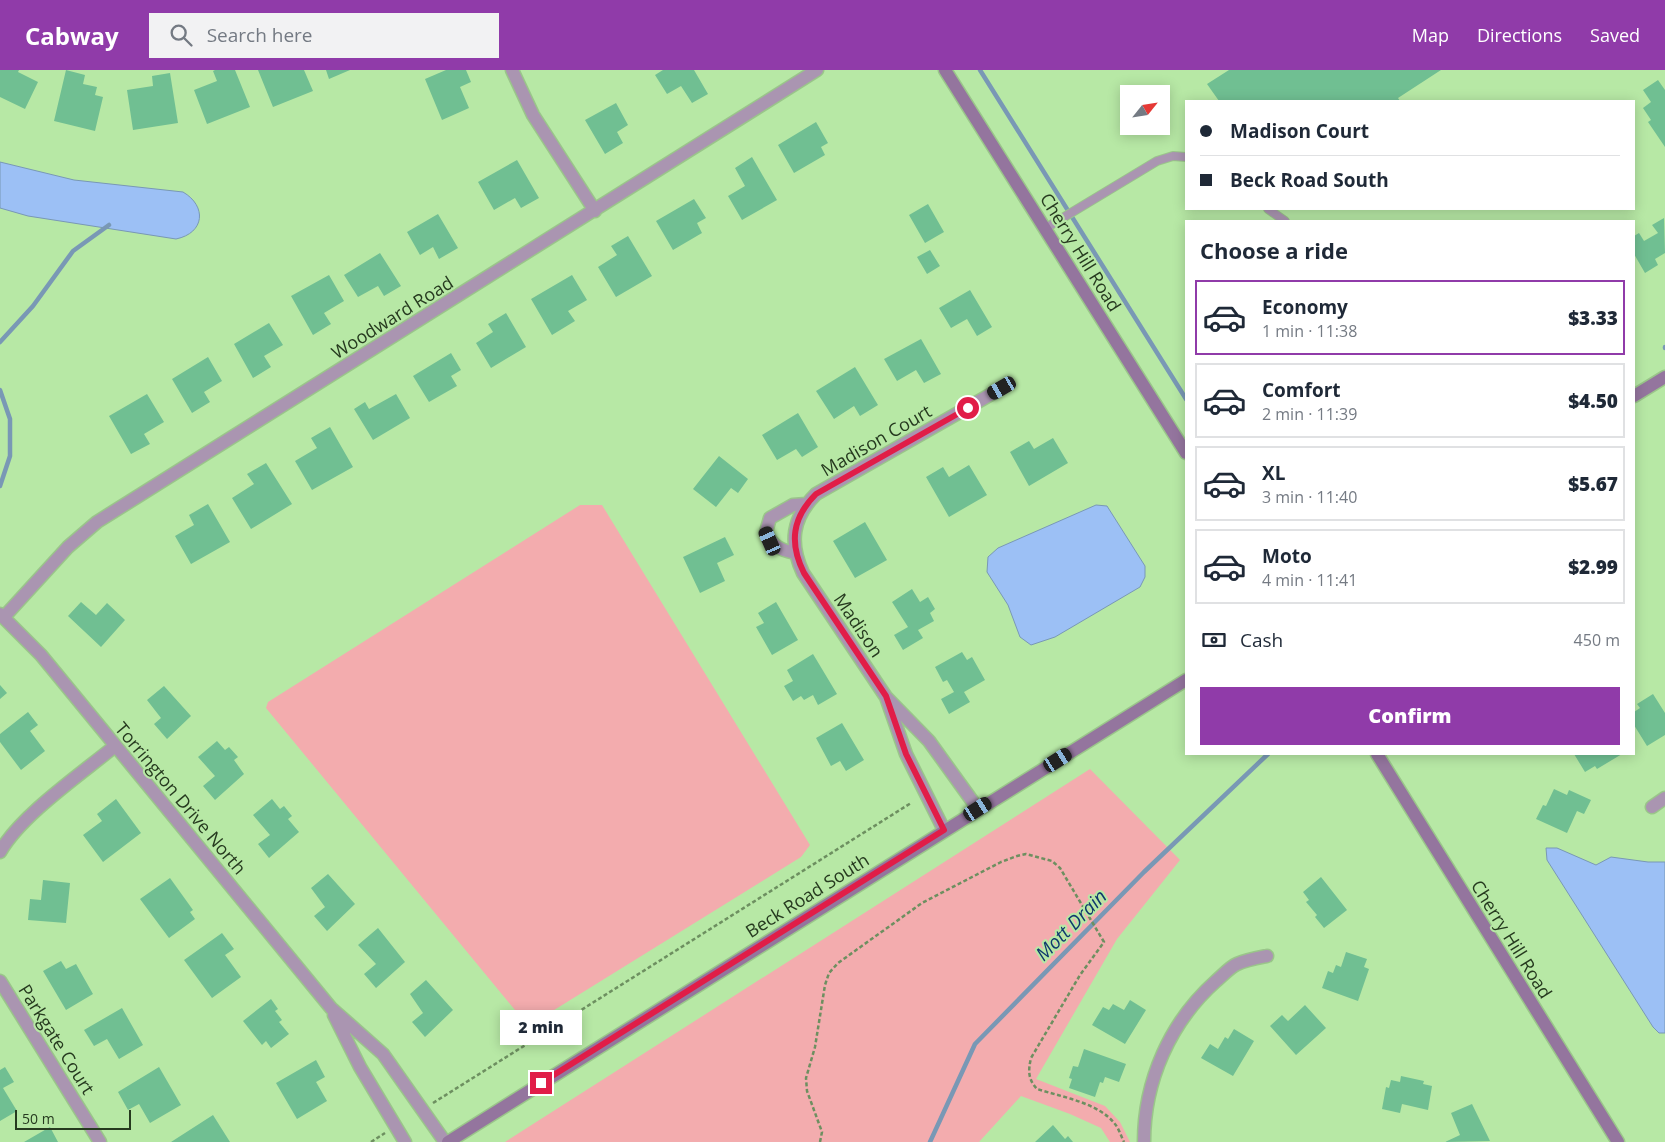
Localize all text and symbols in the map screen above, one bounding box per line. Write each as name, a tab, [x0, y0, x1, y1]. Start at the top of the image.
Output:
search box	[149, 13, 499, 58]
text: Cabway	[25, 19, 119, 52]
icon: search	[167, 21, 195, 49]
text: Search here	[207, 22, 313, 48]
text: Map	[1412, 23, 1449, 47]
text: Directions	[1477, 23, 1562, 47]
text: Saved	[1590, 23, 1640, 47]
north arrow	[1120, 85, 1170, 135]
map controls	[1120, 85, 1170, 135]
text: Madison Court	[1230, 118, 1369, 144]
text: Beck Road South	[1230, 167, 1389, 193]
street label: Cherry Hill Road	[1035, 188, 1127, 316]
text: Choose a ride	[1200, 235, 1348, 265]
street label: Woodward Road	[327, 270, 457, 364]
text: Economy	[1262, 294, 1348, 320]
icon: car	[1202, 295, 1247, 340]
text: $3.33	[1568, 305, 1618, 331]
text: 1 min · 11:38	[1262, 320, 1357, 342]
car	[985, 374, 1018, 402]
text: Comfort	[1262, 377, 1341, 403]
icon: car	[1202, 378, 1247, 423]
text: $4.50	[1568, 388, 1618, 414]
route start	[957, 397, 979, 419]
street label: Madison Court	[816, 399, 936, 481]
text: 2 min · 11:39	[1262, 403, 1357, 425]
text: XL	[1262, 460, 1285, 486]
icon: car	[1202, 461, 1247, 506]
text: $5.67	[1568, 471, 1618, 497]
text: 3 min · 11:40	[1262, 486, 1357, 508]
car	[757, 524, 782, 558]
text: Moto	[1262, 543, 1312, 569]
icon: car	[1202, 544, 1247, 589]
text: $2.99	[1568, 554, 1618, 580]
text: 4 min · 11:41	[1262, 569, 1357, 591]
street label: Madison	[829, 588, 889, 662]
icon: cash	[1200, 626, 1228, 654]
text: Cash	[1240, 627, 1283, 653]
text: 450 m	[1574, 629, 1620, 651]
button: Confirm	[1200, 687, 1620, 745]
street label: Torrington Drive North	[110, 717, 252, 879]
car	[1041, 746, 1074, 774]
car	[961, 795, 994, 823]
street label: Beck Road South	[741, 847, 873, 943]
street label: Cherry Hill Road	[1466, 875, 1558, 1003]
water label: Mott Drain	[1030, 884, 1112, 966]
street label: Parkgate Court	[14, 979, 100, 1099]
callout: 2 min	[500, 1010, 582, 1046]
text: 2 min	[518, 1016, 564, 1038]
route end	[530, 1072, 552, 1094]
scale bar	[15, 1107, 131, 1130]
text: 50 m	[22, 1109, 55, 1128]

